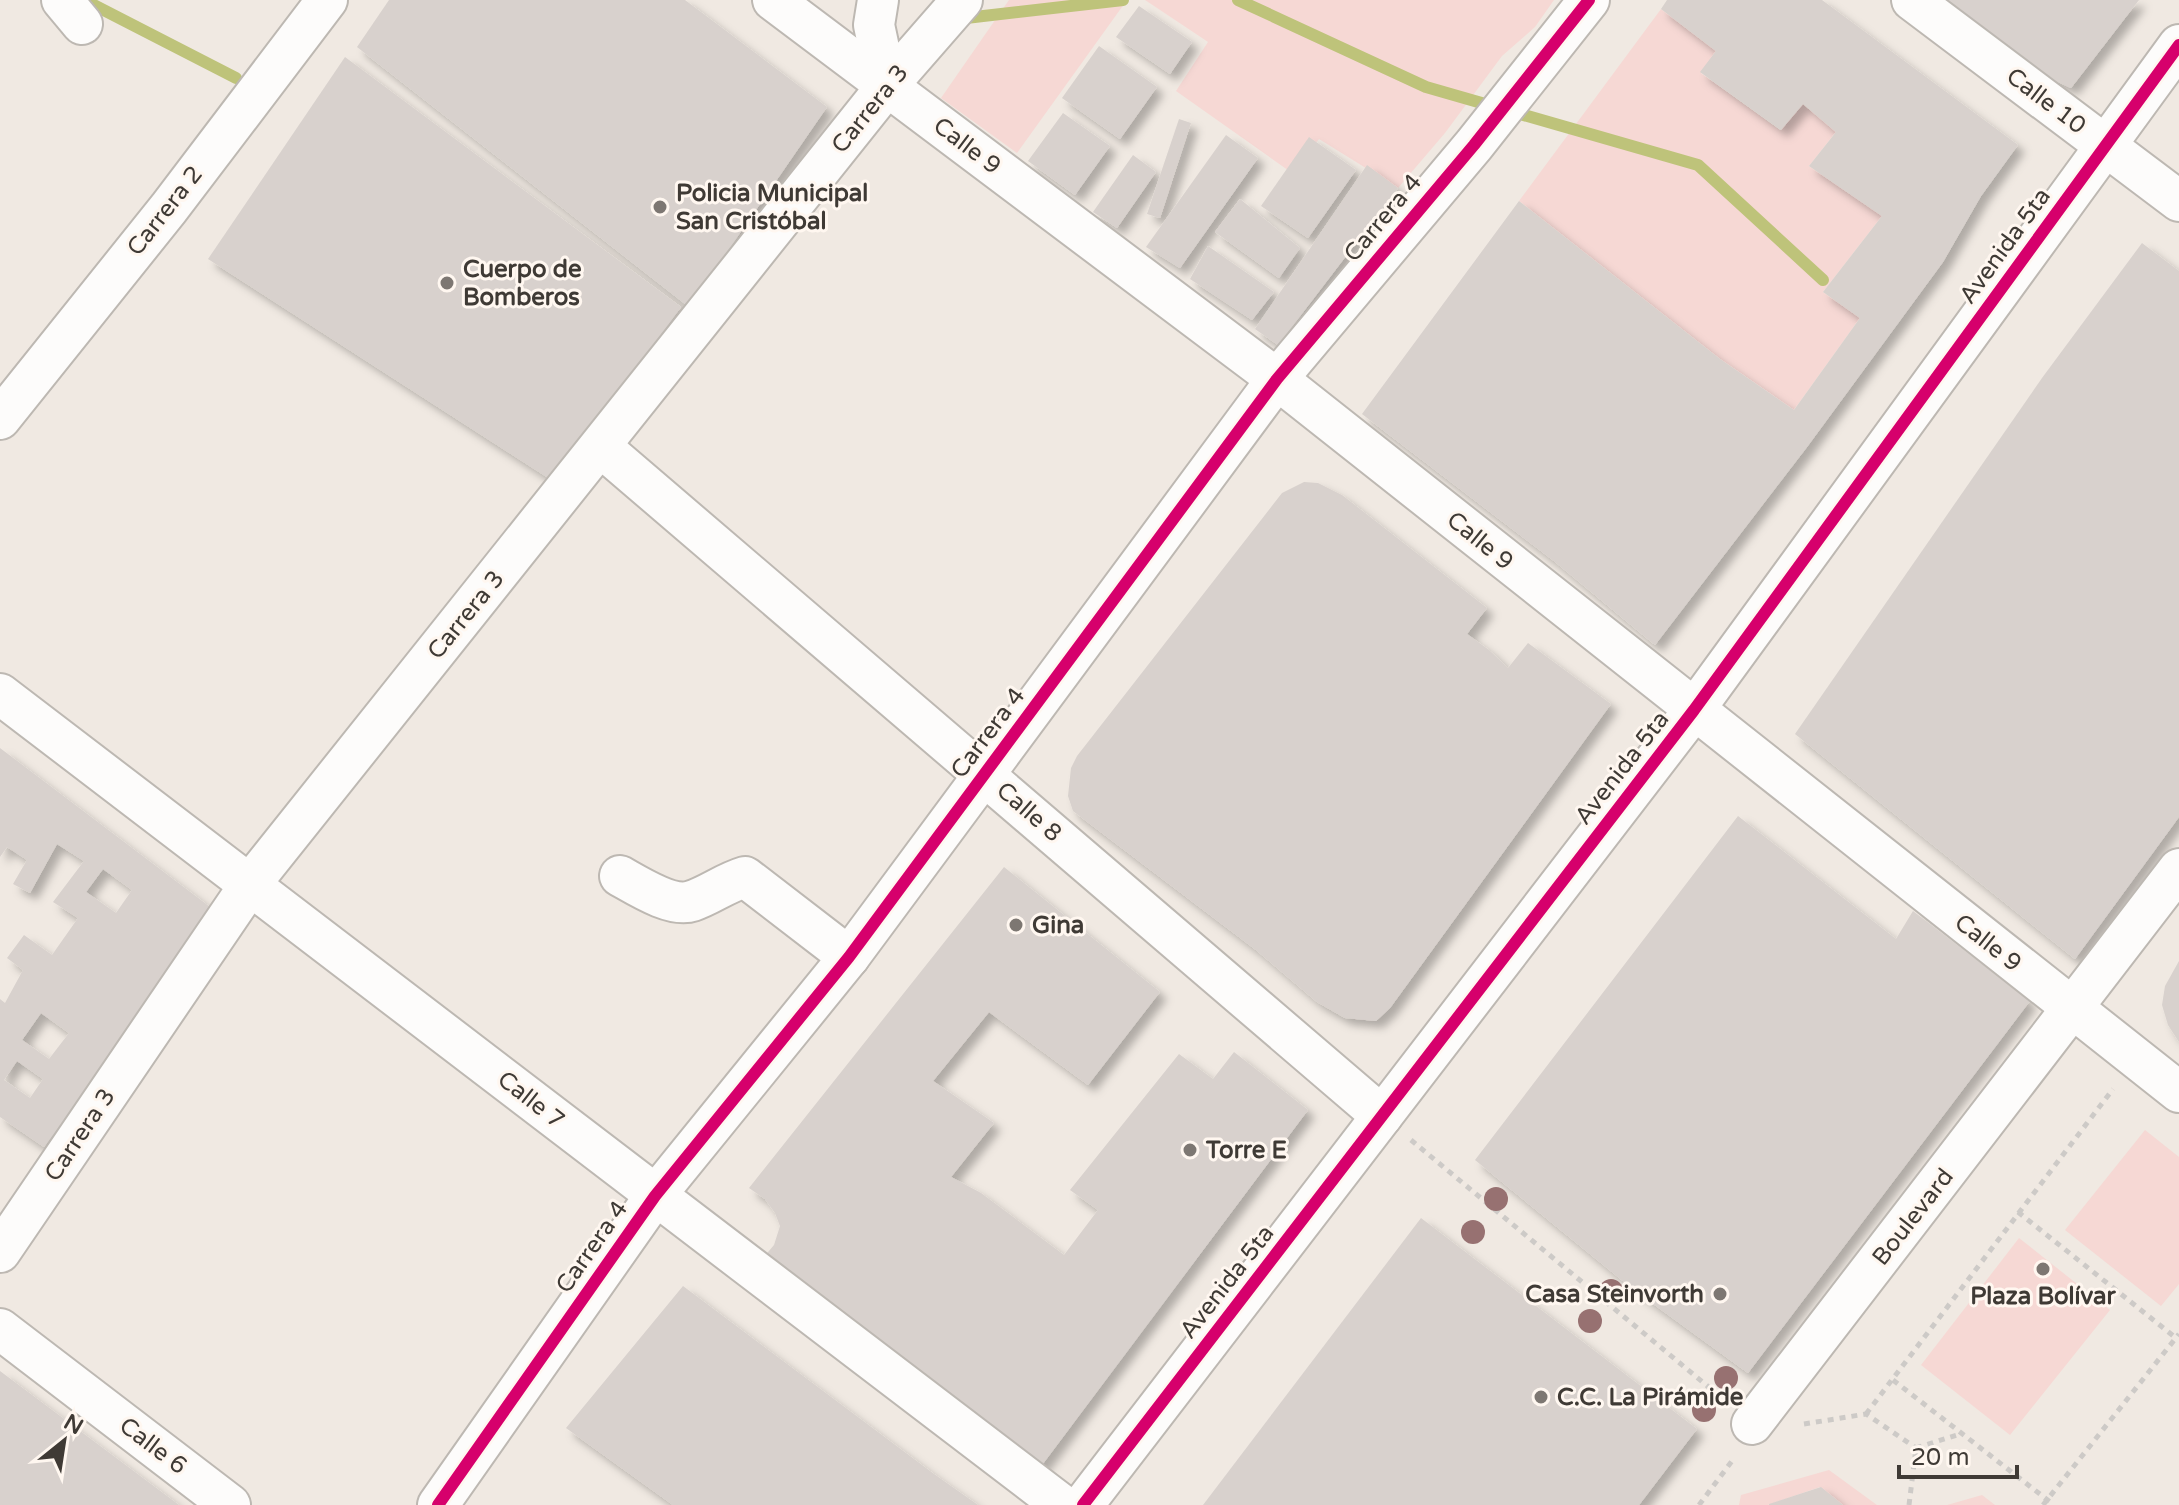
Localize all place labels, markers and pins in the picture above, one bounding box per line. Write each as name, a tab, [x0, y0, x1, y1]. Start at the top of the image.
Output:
place label: Policia Municipal San Cristóbal	[676, 179, 868, 236]
marker: Policia Municipal San Cristóbal	[651, 198, 669, 216]
place label: Cuerpo de Bomberos	[463, 255, 582, 312]
marker: Cuerpo de Bomberos	[438, 274, 456, 292]
place label: Gina	[1032, 911, 1084, 940]
marker: Gina	[1007, 916, 1025, 934]
place label: Torre E	[1205, 1136, 1287, 1165]
marker: Torre E	[1181, 1141, 1199, 1159]
marker: Plaza Bolívar	[2034, 1260, 2052, 1278]
place label: Casa Steinvorth	[1525, 1280, 1704, 1309]
place label: Plaza Bolívar	[1970, 1282, 2117, 1311]
marker: Casa Steinvorth	[1711, 1285, 1729, 1303]
place label: C.C. La Pirámide	[1557, 1383, 1744, 1412]
marker: C.C. La Pirámide	[1532, 1388, 1550, 1406]

